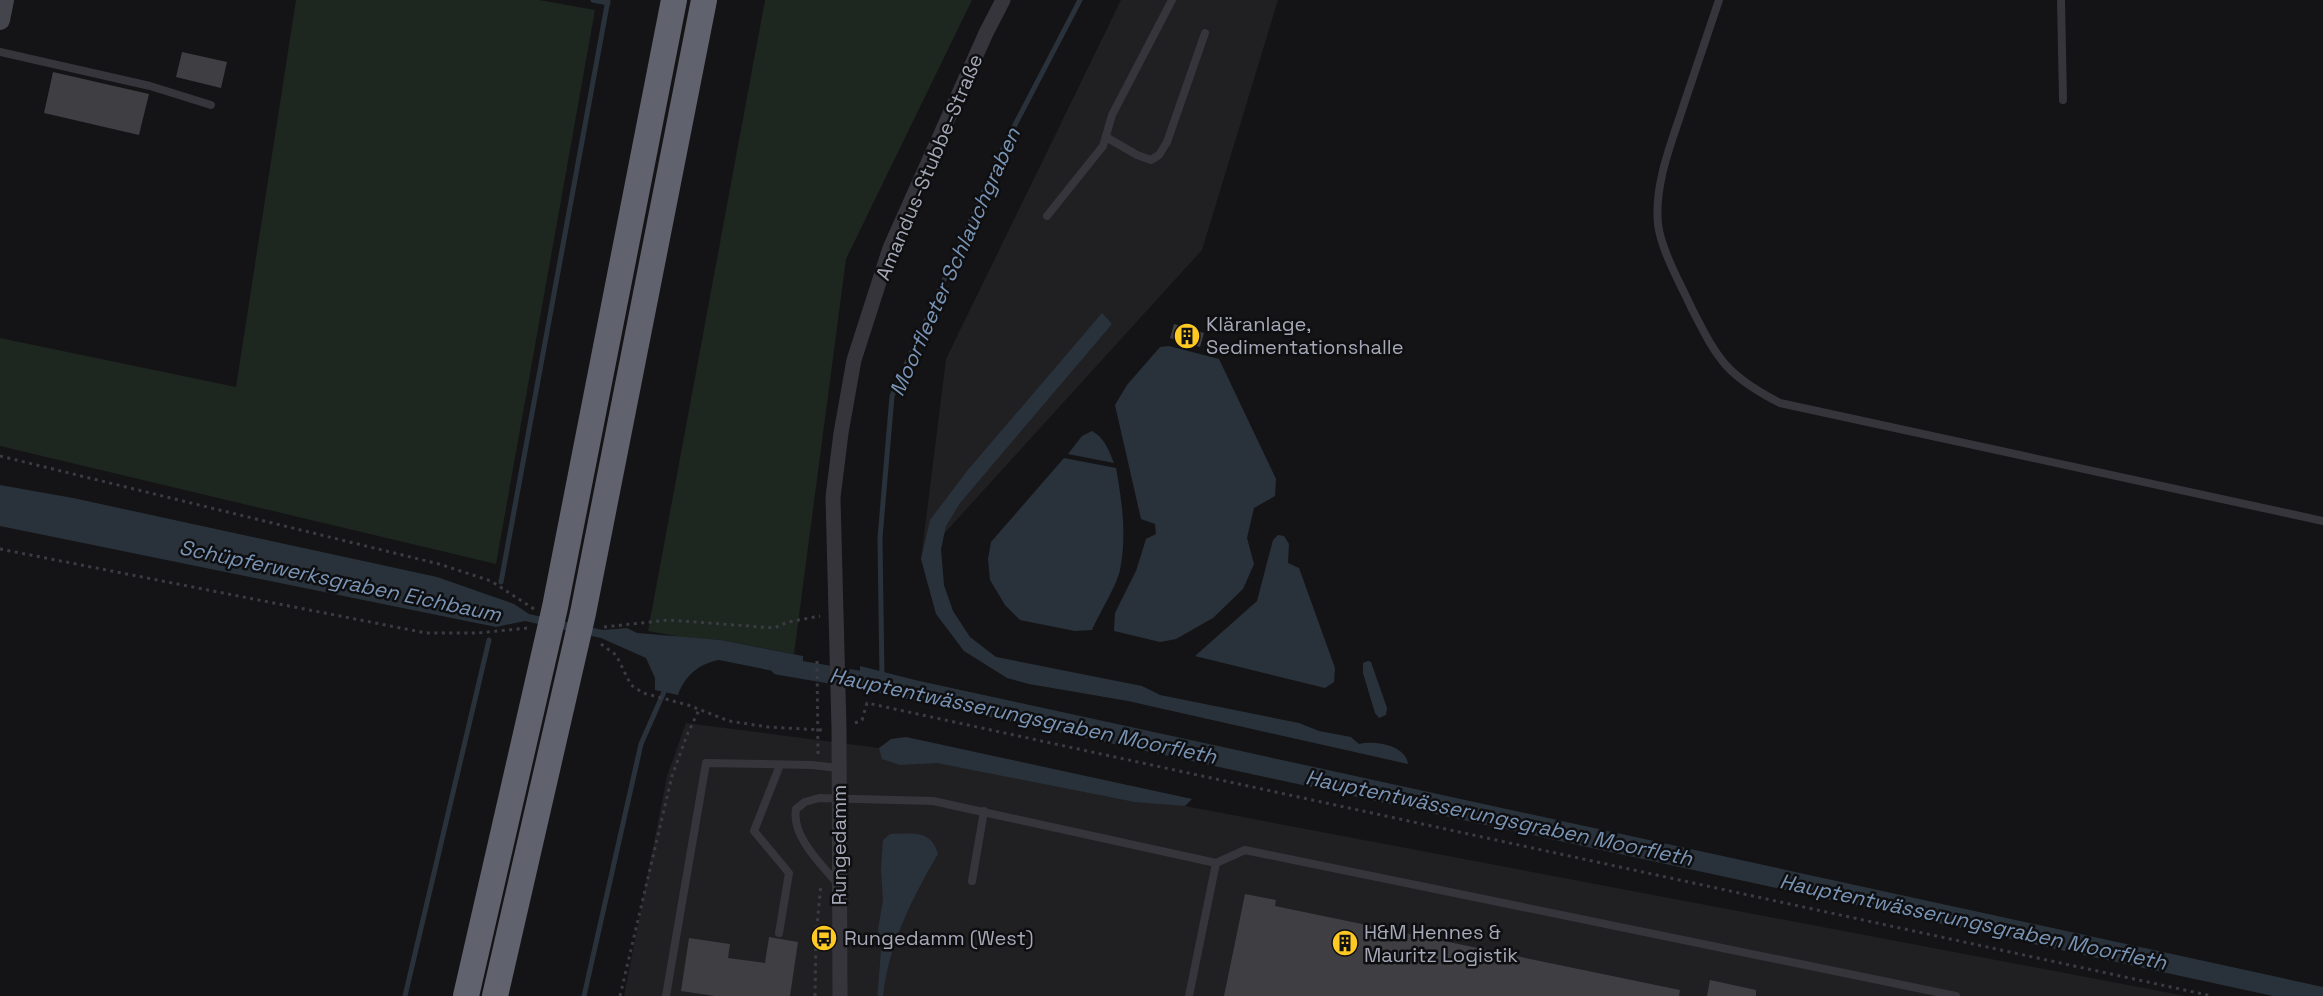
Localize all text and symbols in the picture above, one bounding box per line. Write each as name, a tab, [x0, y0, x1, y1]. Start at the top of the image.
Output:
street label: Amandus-Stubbe-Straße	[870, 50, 988, 284]
water label: Moorfleeter Schlauchgraben	[883, 122, 1026, 400]
place label: Kläranlage, Sedimentationshalle	[1206, 311, 1404, 360]
building icon: Kläranlage, Sedimentationshalle	[1172, 321, 1202, 351]
water label: Schüpferwerksgraben Eichbaum	[177, 533, 504, 628]
water label: Hauptentwässerungsgraben Moorfleth	[827, 661, 1220, 770]
water label: Hauptentwässerungsgraben Moorfleth	[1303, 763, 1696, 872]
street label: Rungedamm	[826, 785, 852, 905]
water label: Hauptentwässerungsgraben Moorfleth	[1777, 867, 2170, 976]
place label: H&M Hennes & Mauritz Logistik	[1364, 919, 1518, 968]
bus stop icon: Rungedamm (West)	[809, 923, 839, 953]
place label: Rungedamm (West)	[844, 925, 1033, 951]
building icon: H&M Hennes & Mauritz Logistik	[1330, 928, 1360, 958]

